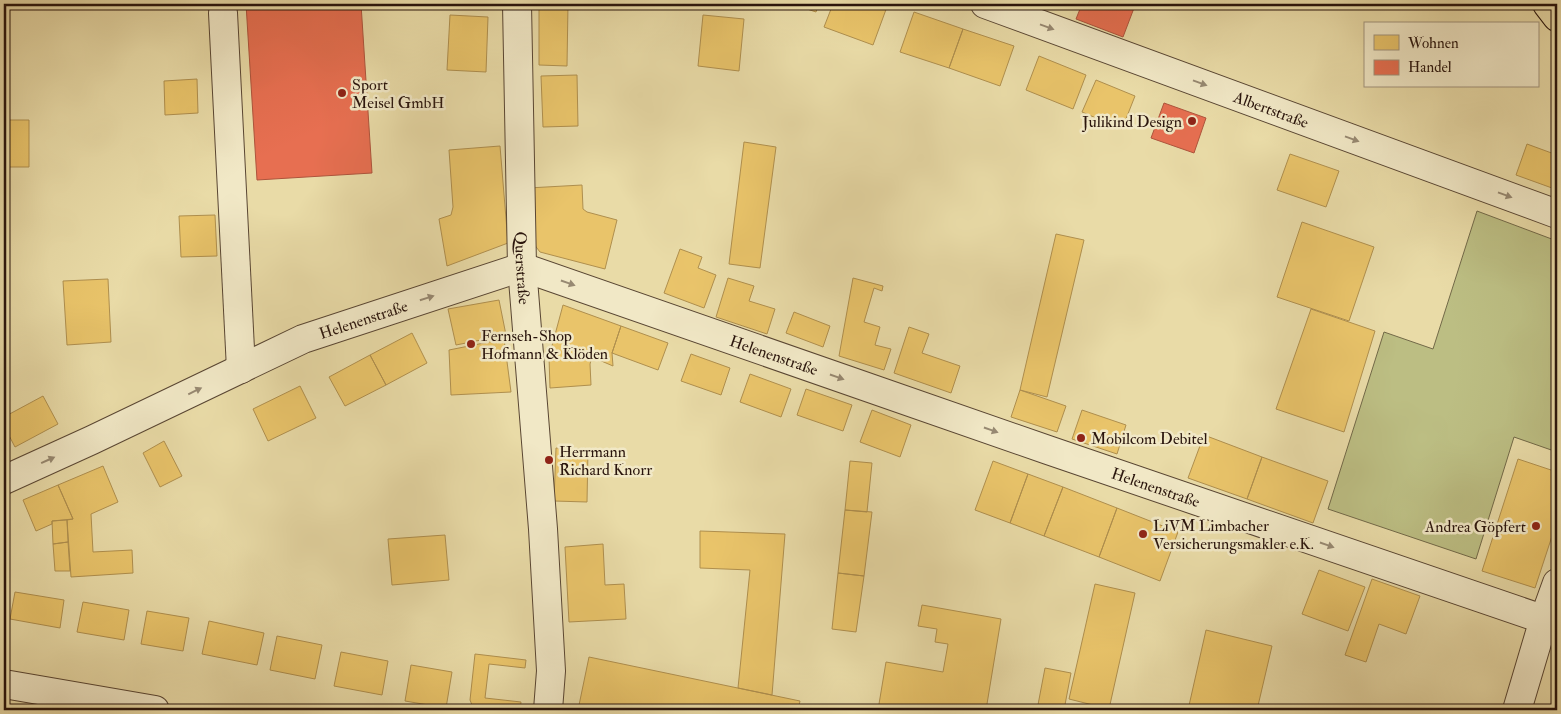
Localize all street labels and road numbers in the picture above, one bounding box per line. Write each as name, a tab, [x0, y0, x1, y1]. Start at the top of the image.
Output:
street label: Albertstraße	[1230, 87, 1312, 133]
street label: Querstraße	[510, 231, 534, 306]
street label: Helenenstraße	[317, 296, 411, 344]
street label: Helenenstraße	[727, 331, 821, 380]
street label: Helenenstraße	[1109, 463, 1203, 512]

